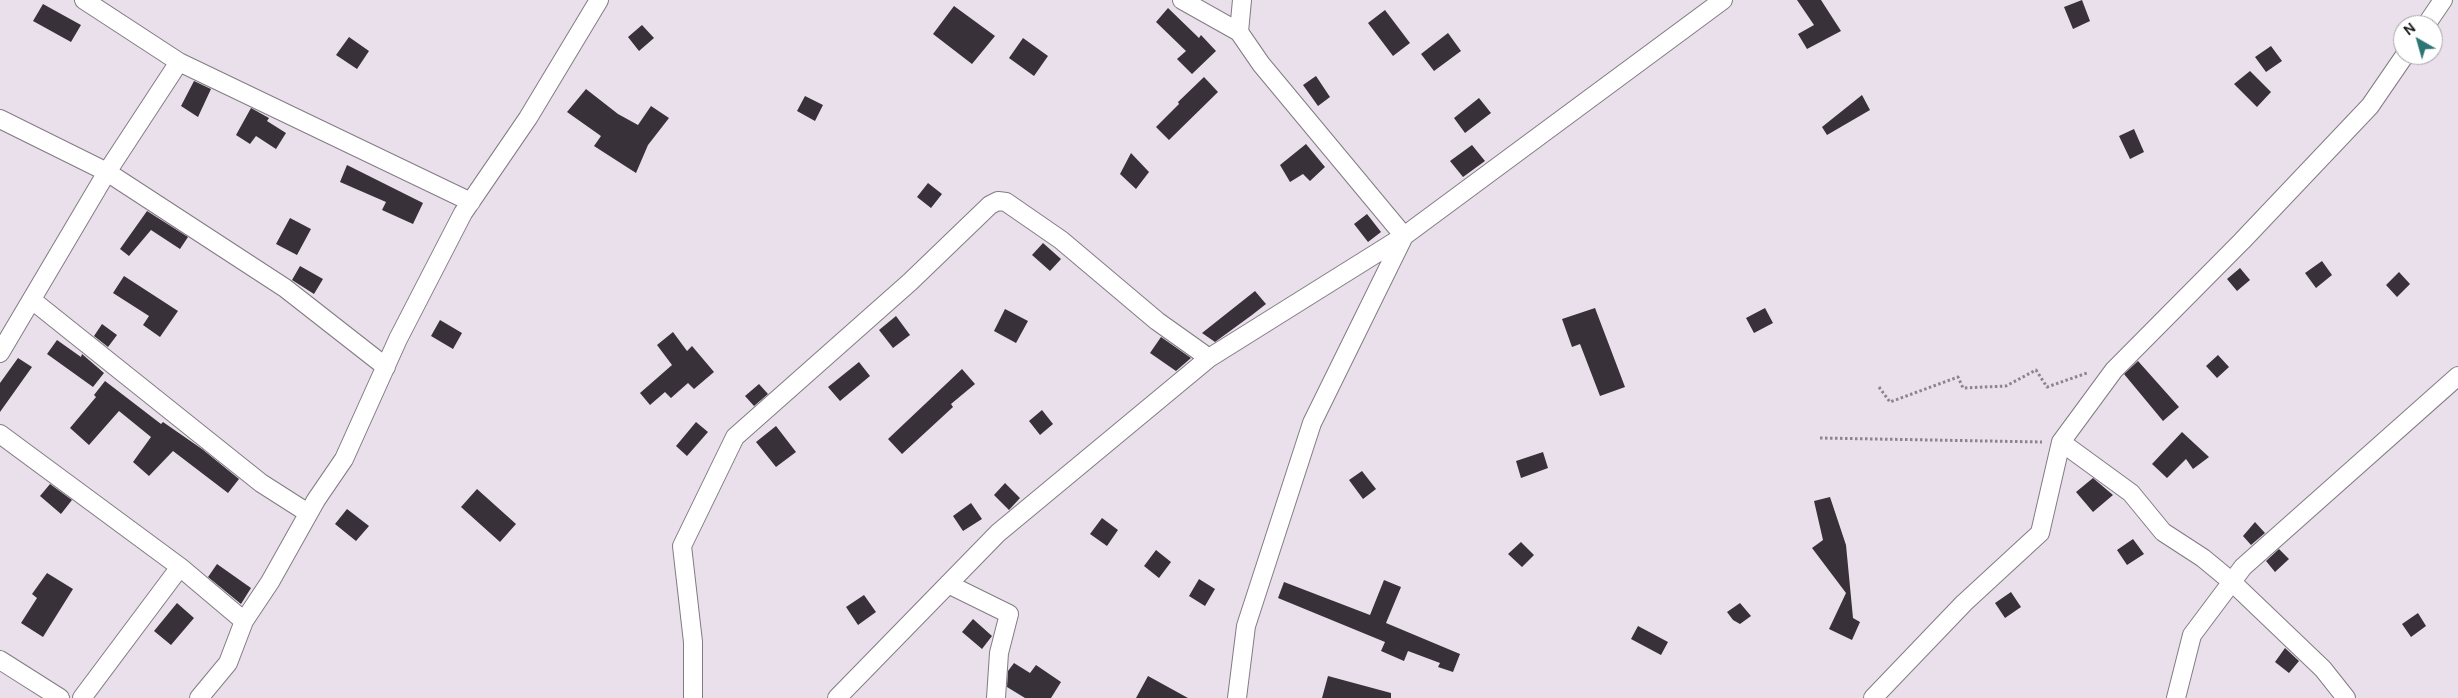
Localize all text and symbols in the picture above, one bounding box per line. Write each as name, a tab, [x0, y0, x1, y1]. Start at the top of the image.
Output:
north arrow	[2393, 15, 2443, 65]
text: N	[2400, 19, 2419, 39]

